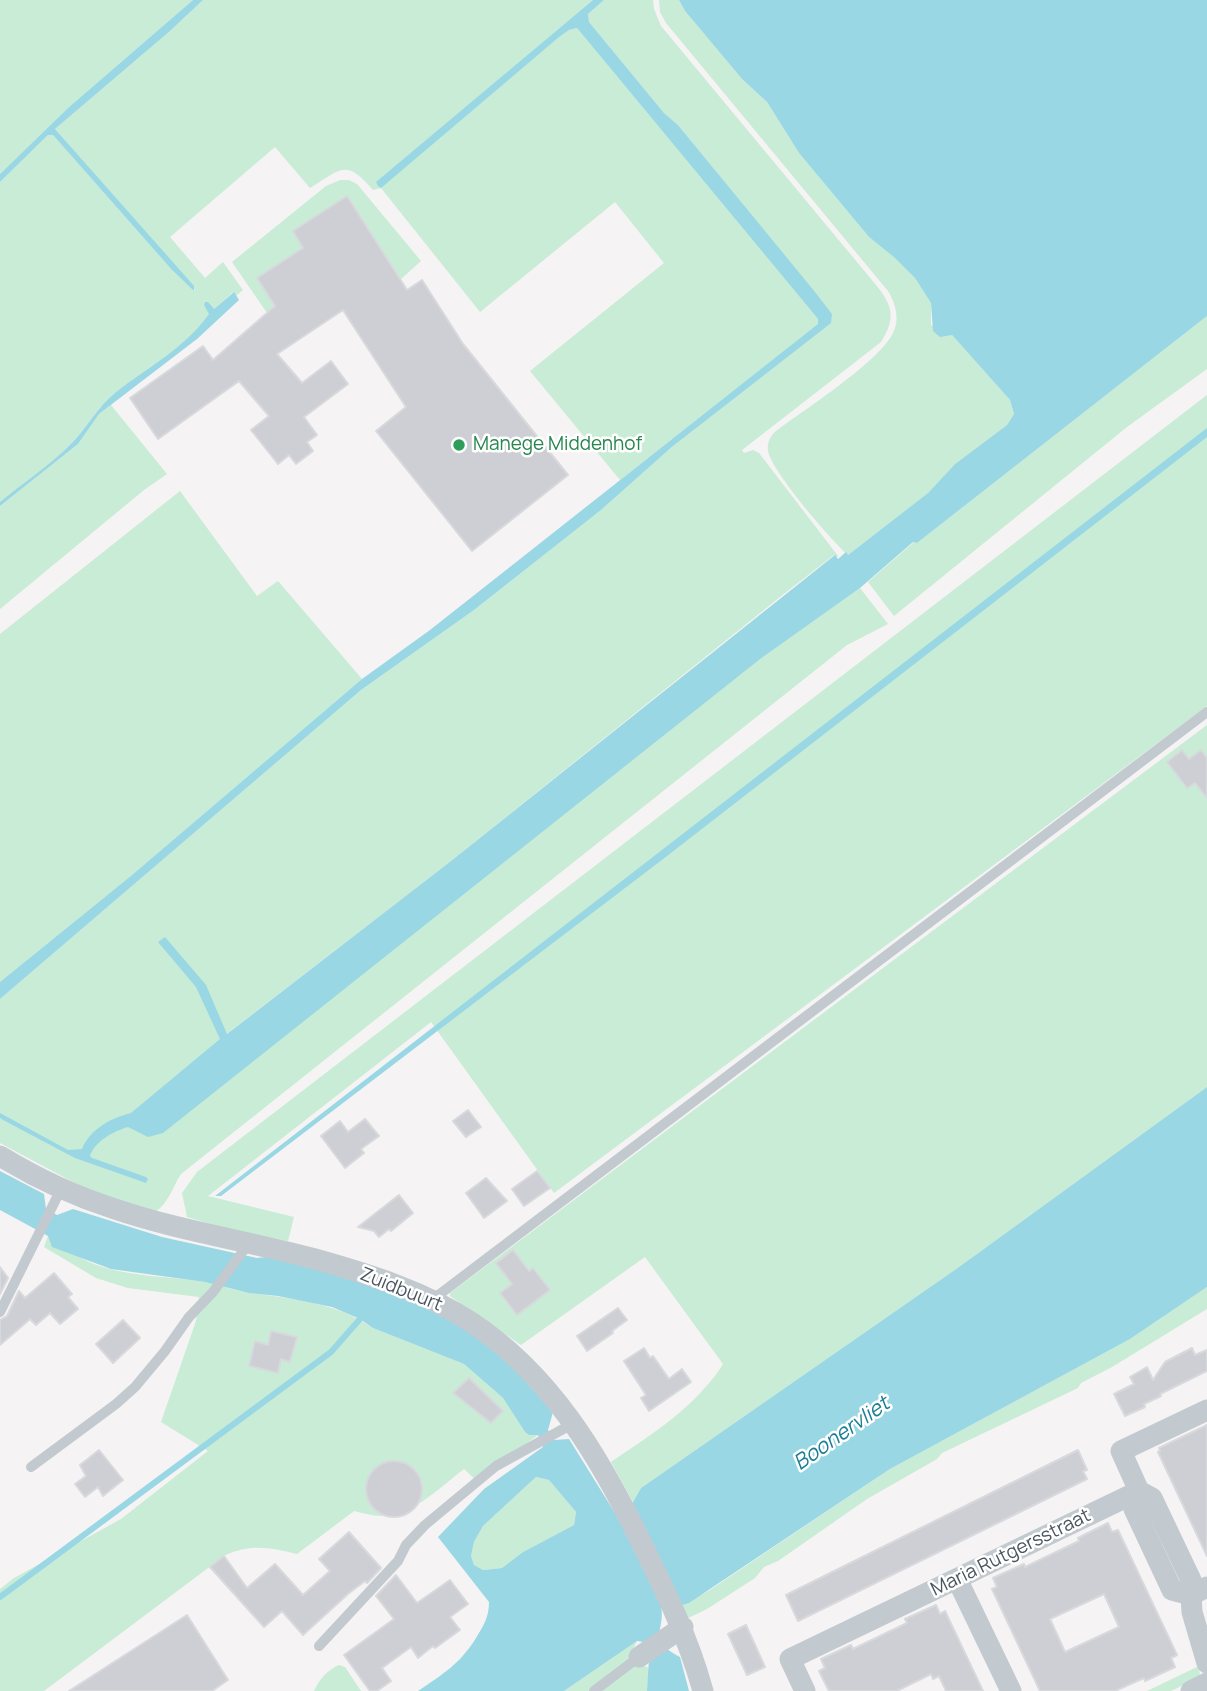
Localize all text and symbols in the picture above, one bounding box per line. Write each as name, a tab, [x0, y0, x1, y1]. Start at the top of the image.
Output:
place label: Manege Middenhof	[473, 434, 642, 456]
marker: Manege Middenhof	[451, 437, 467, 453]
street label: Zuidbuurt	[356, 1263, 446, 1317]
water label: Boonervliet	[789, 1392, 895, 1476]
street label: Maria Rutgersstraat	[928, 1504, 1094, 1602]

